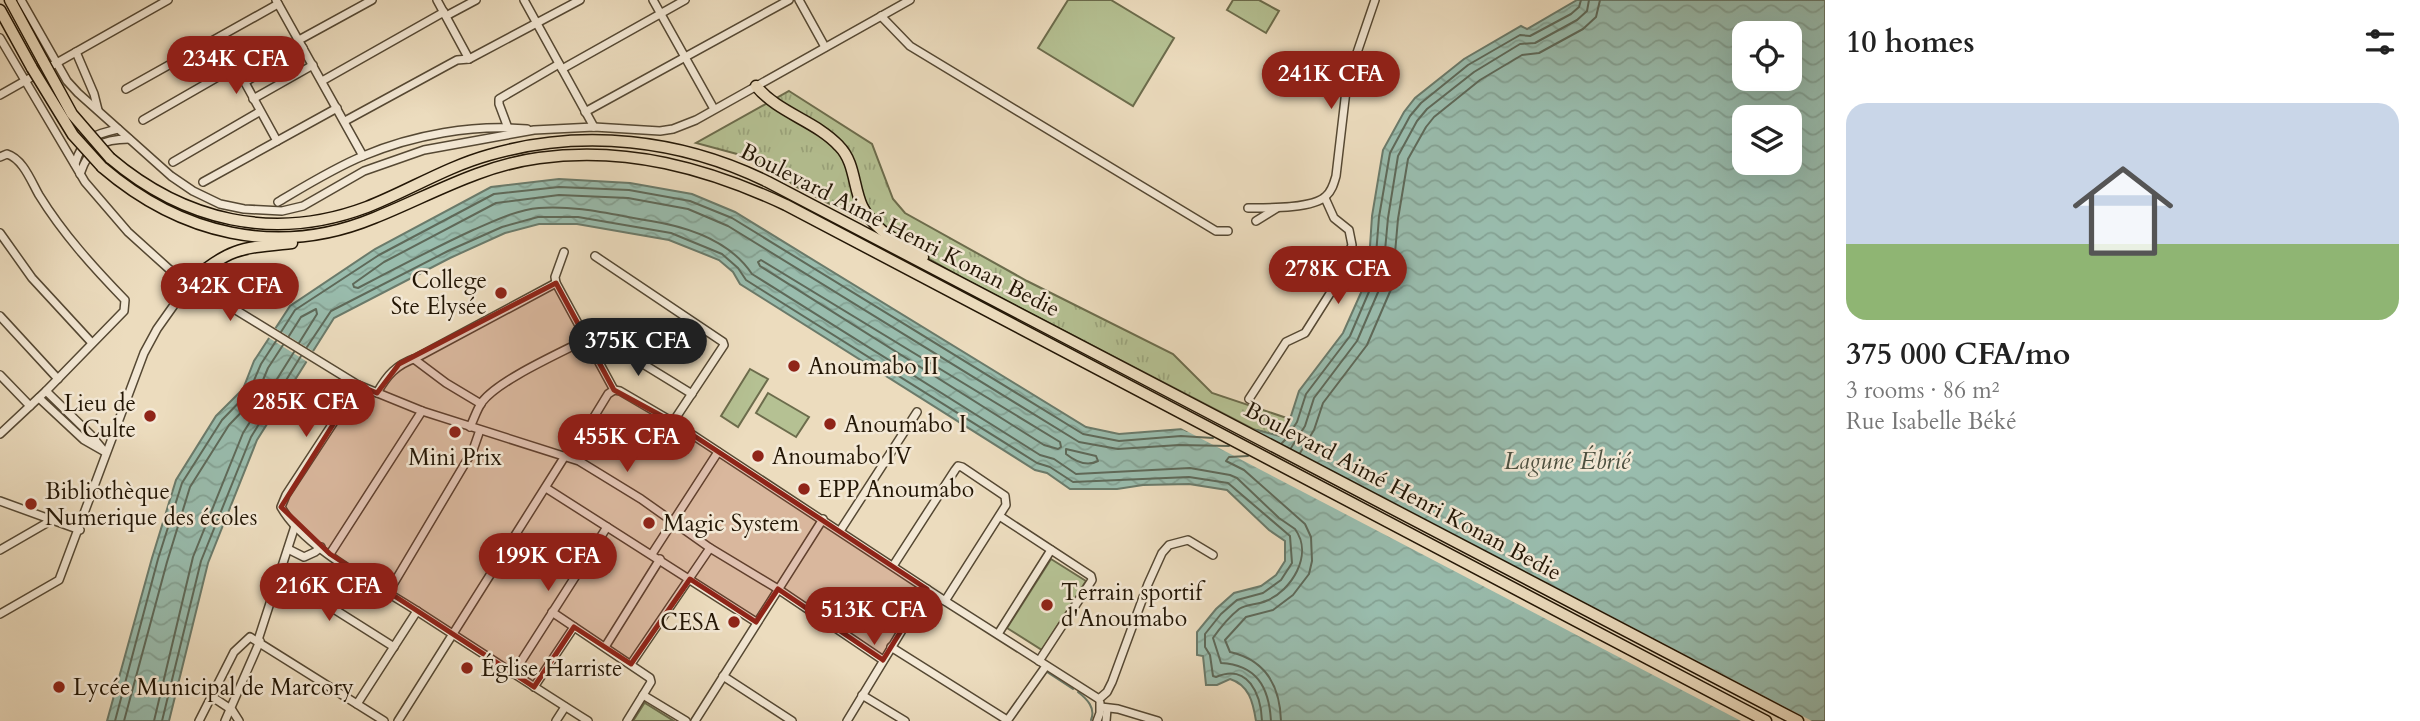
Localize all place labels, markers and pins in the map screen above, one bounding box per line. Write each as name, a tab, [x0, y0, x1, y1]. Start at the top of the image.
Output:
pin: 234K CFA	[164, 36, 308, 96]
pin: 241K CFA	[1259, 52, 1403, 111]
pin: 278K CFA	[1266, 246, 1410, 306]
pin: 342K CFA	[158, 264, 302, 323]
place label: College Ste Elysée	[391, 265, 487, 322]
marker: College Ste Elysée	[493, 285, 509, 301]
pin: 375K CFA	[566, 318, 710, 378]
place label: Anoumabo II	[808, 351, 939, 382]
marker: Anoumabo II	[786, 358, 802, 374]
pin: 285K CFA	[234, 380, 378, 439]
place label: Lieu de Culte	[64, 388, 136, 445]
marker: Lieu de Culte	[142, 408, 158, 424]
place label: Anoumabo I	[844, 409, 967, 440]
pin: 455K CFA	[555, 414, 699, 474]
marker: Anoumabo I	[822, 416, 838, 432]
marker: Mini Prix	[447, 424, 463, 440]
place label: Anoumabo IV	[772, 441, 912, 472]
place label: Mini Prix	[408, 442, 502, 473]
marker: Anoumabo IV	[750, 448, 766, 464]
place label: EPP Anoumabo	[818, 474, 974, 505]
place label: Bibliothèque Numerique des écoles	[45, 476, 257, 533]
marker: EPP Anoumabo	[796, 481, 812, 497]
marker: Bibliothèque Numerique des écoles	[23, 496, 39, 512]
place label: Magic System	[663, 508, 800, 539]
marker: Magic System	[641, 515, 657, 531]
pin: 199K CFA	[476, 534, 620, 593]
pin: 216K CFA	[257, 564, 401, 623]
place label: Terrain sportif d'Anoumabo	[1061, 577, 1206, 634]
pin: 513K CFA	[802, 588, 946, 647]
marker: Terrain sportif d'Anoumabo	[1039, 597, 1055, 613]
place label: CESA	[660, 607, 721, 638]
marker: CESA	[726, 614, 742, 630]
place label: Église Harriste	[481, 653, 623, 684]
marker: Église Harriste	[459, 660, 475, 676]
place label: Lycée Municipal de Marcory	[73, 672, 354, 703]
marker: Lycée Municipal de Marcory	[51, 679, 67, 695]

